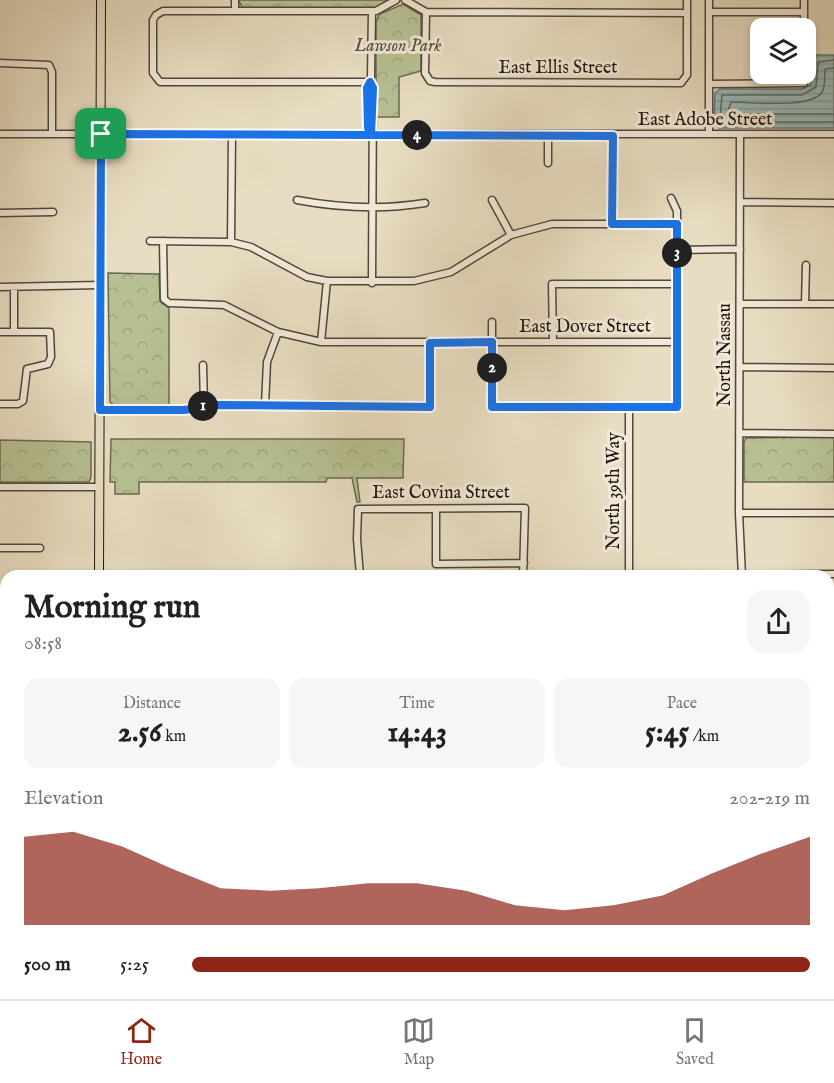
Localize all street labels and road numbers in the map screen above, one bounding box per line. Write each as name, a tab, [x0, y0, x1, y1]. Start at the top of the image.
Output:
street label: East Ellis Street	[499, 57, 617, 80]
street label: East Adobe Street	[638, 109, 772, 132]
street label: North Nassau	[714, 303, 737, 407]
street label: East Dover Street	[519, 316, 651, 339]
street label: North 39th Way	[603, 432, 626, 550]
street label: East Covina Street	[372, 482, 510, 505]

